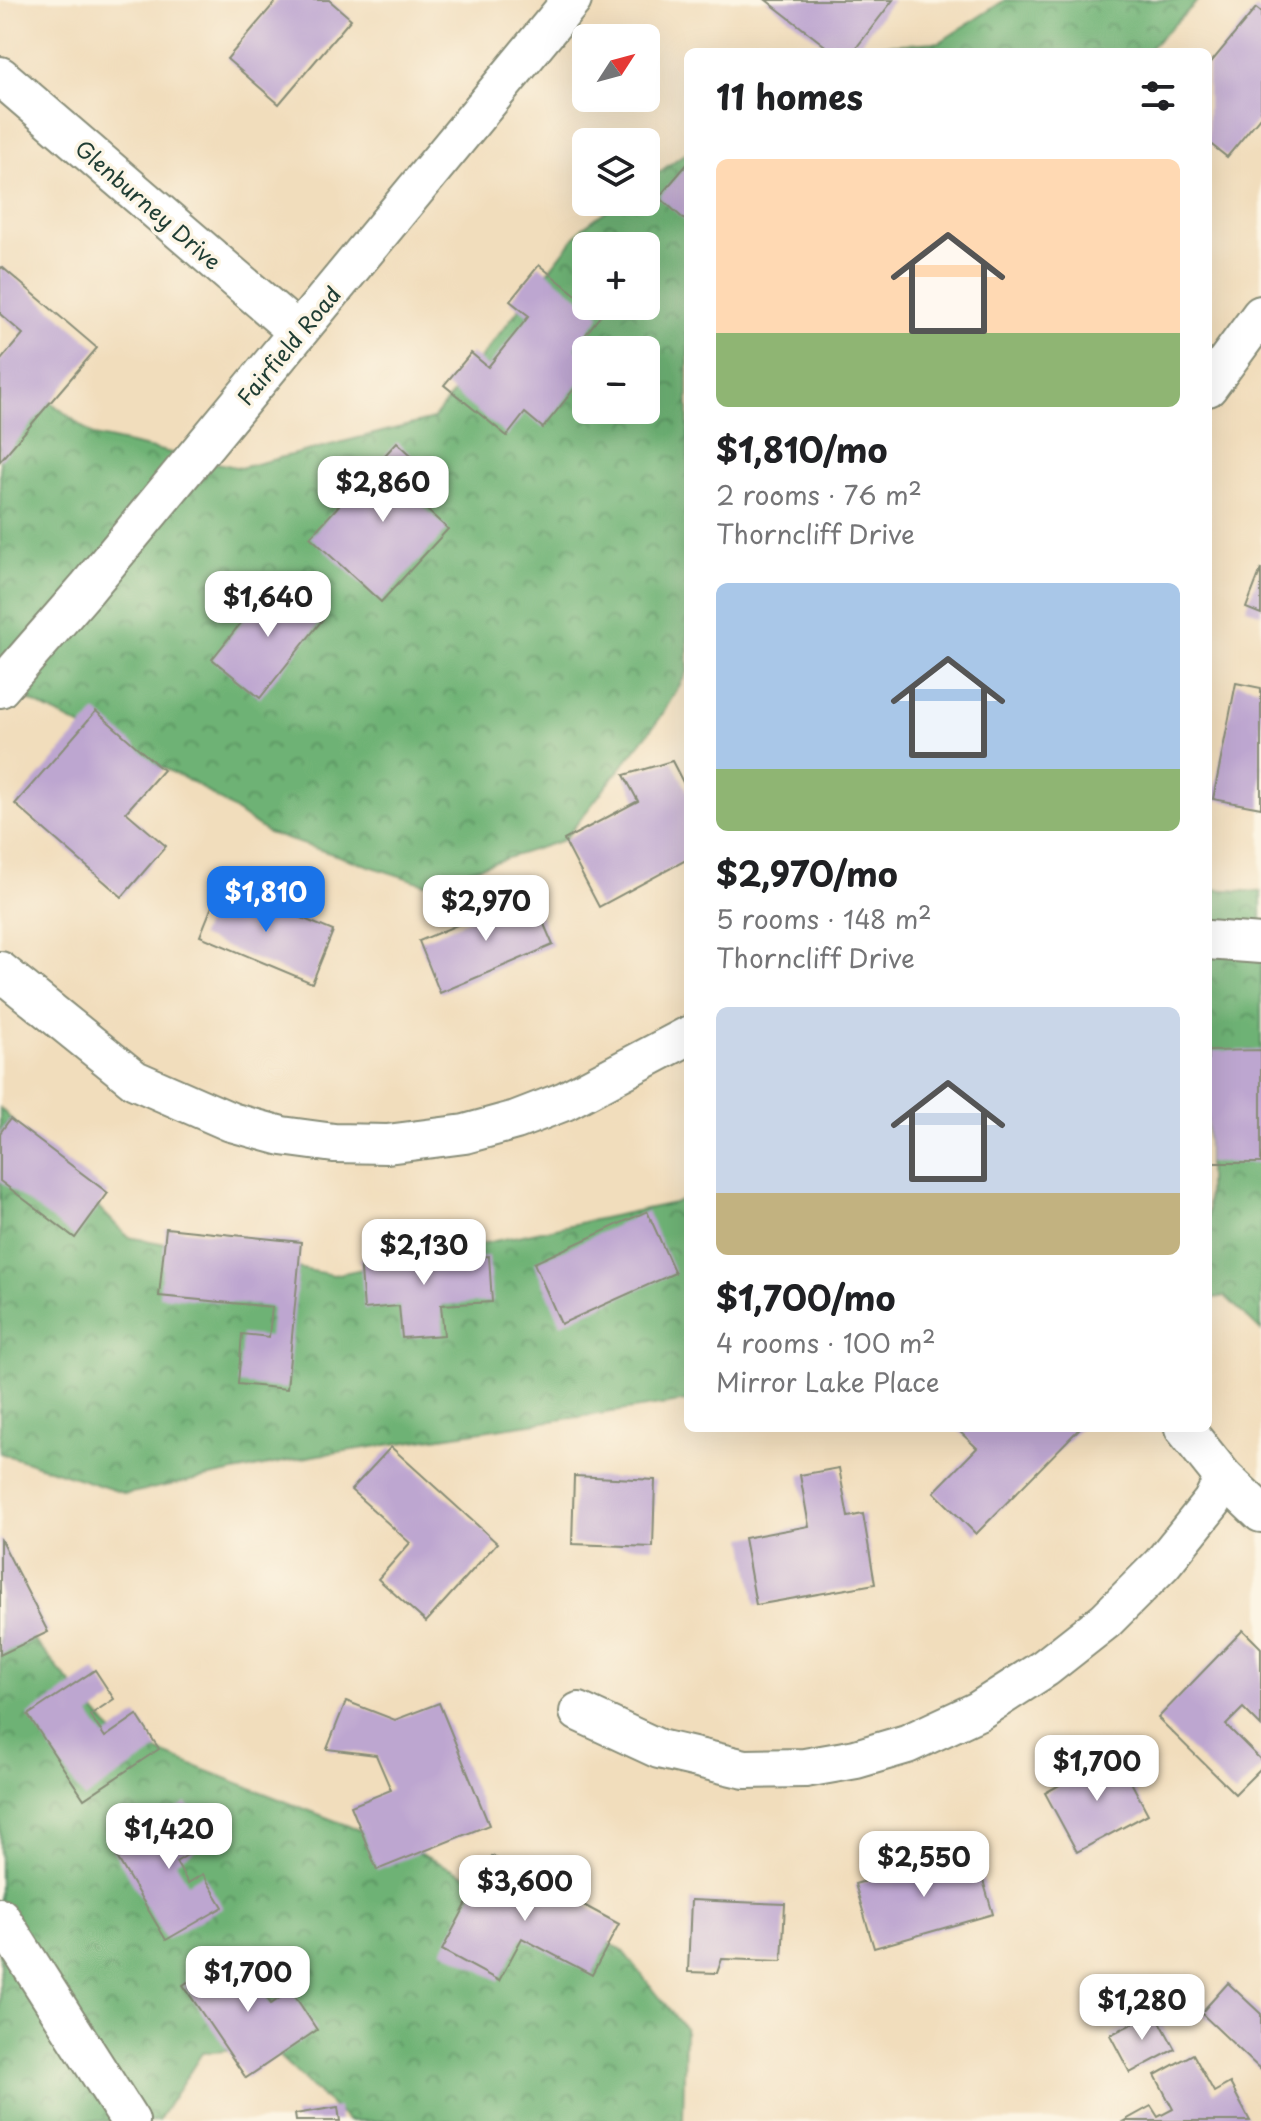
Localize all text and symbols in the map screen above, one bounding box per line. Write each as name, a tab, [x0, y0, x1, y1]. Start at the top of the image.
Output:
north arrow	[572, 24, 660, 112]
map controls	[572, 24, 660, 424]
text: 11 homes	[716, 70, 863, 122]
icon: filters	[1136, 74, 1180, 118]
button: layers	[572, 128, 660, 216]
street label: Glenburney Drive	[69, 131, 229, 277]
icon: home	[876, 211, 1020, 355]
button: +	[572, 232, 660, 320]
street label: Fairfield Road	[228, 278, 348, 412]
button: −	[572, 336, 660, 424]
text: $1,810/mo	[716, 423, 888, 475]
pin: $2,860	[318, 456, 448, 524]
text: $2,860	[336, 462, 430, 501]
text: 2 rooms · 76 m²	[716, 475, 922, 514]
text: Thorncliff Drive	[716, 514, 915, 553]
pin: $1,640	[203, 571, 333, 639]
text: $1,640	[223, 577, 313, 616]
icon: home	[876, 635, 1020, 779]
text: $2,970/mo	[716, 847, 898, 899]
pin: $1,810	[201, 866, 331, 934]
text: $1,810	[225, 872, 307, 911]
pin: $2,970	[421, 875, 551, 943]
text: $2,970	[441, 881, 531, 920]
text: 5 rooms · 148 m²	[716, 899, 932, 938]
text: Thorncliff Drive	[716, 938, 915, 977]
icon: home	[876, 1059, 1020, 1203]
pin: $2,130	[359, 1219, 489, 1287]
text: $2,130	[380, 1225, 468, 1264]
text: $1,700/mo	[716, 1271, 896, 1323]
text: 4 rooms · 100 m²	[716, 1323, 936, 1362]
text: Mirror Lake Place	[716, 1362, 940, 1401]
pin: $1,700	[1032, 1735, 1162, 1803]
text: $1,700	[1053, 1741, 1141, 1780]
pin: $1,420	[104, 1803, 234, 1871]
text: $1,420	[124, 1809, 214, 1848]
pin: $2,550	[859, 1831, 989, 1899]
text: $2,550	[877, 1837, 971, 1876]
pin: $3,600	[460, 1855, 590, 1923]
text: $3,600	[477, 1861, 573, 1900]
pin: $1,700	[183, 1946, 313, 2014]
text: $1,700	[204, 1952, 292, 1991]
pin: $1,280	[1077, 1974, 1207, 2042]
text: $1,280	[1098, 1980, 1186, 2019]

